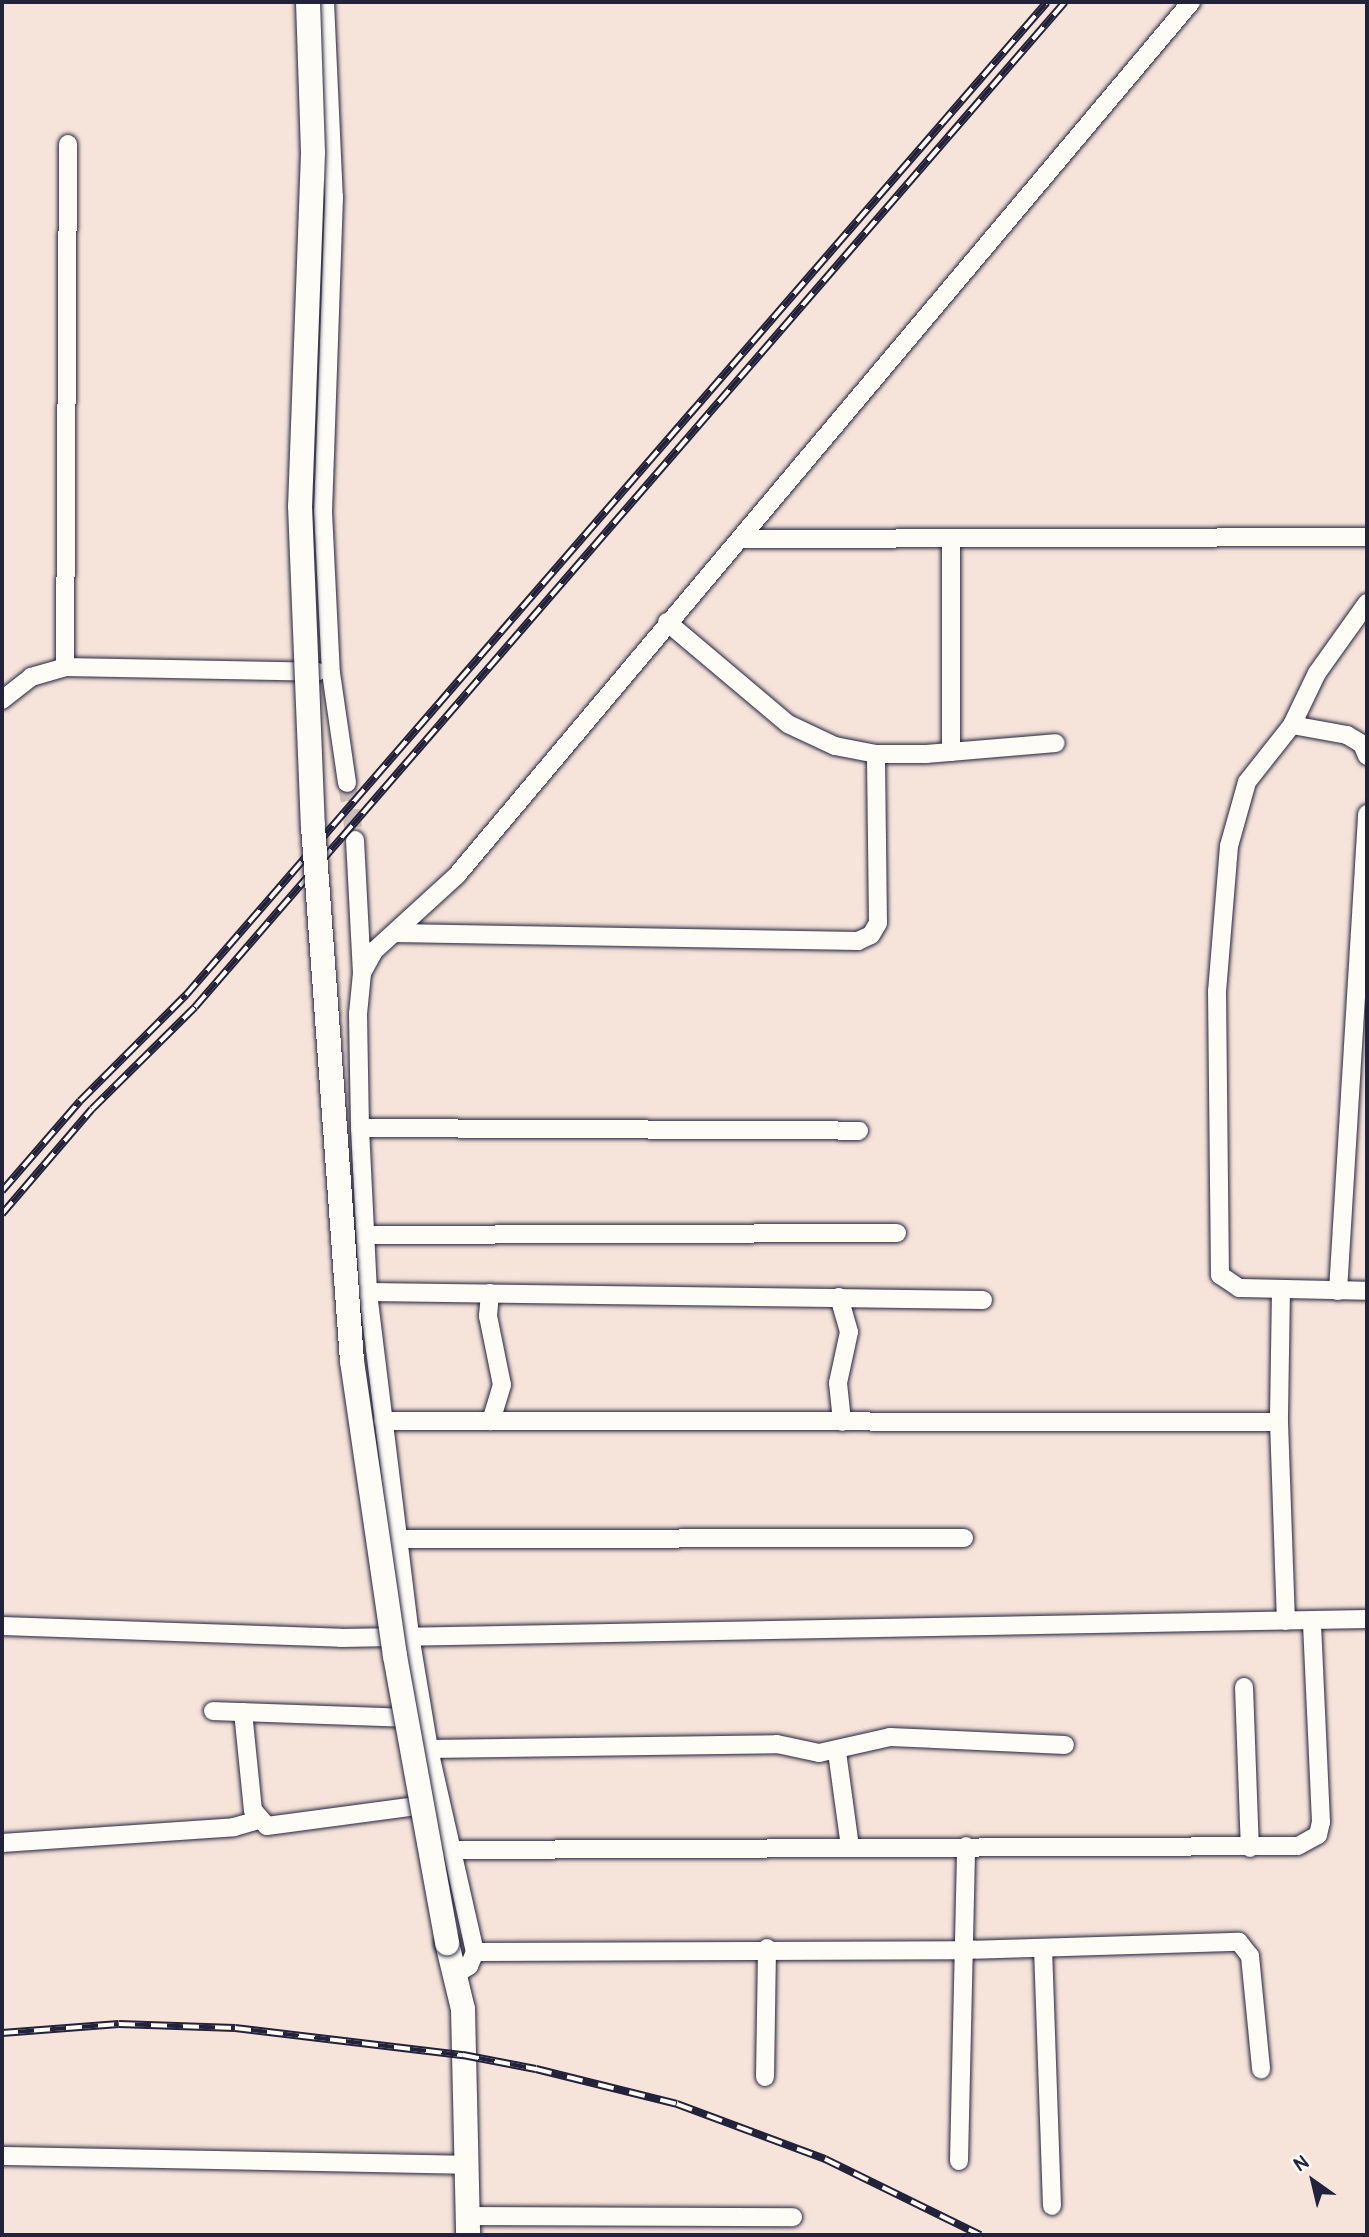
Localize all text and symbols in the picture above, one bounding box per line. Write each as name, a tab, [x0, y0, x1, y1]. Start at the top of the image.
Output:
north arrow	[1278, 2146, 1348, 2216]
text: N	[1289, 2150, 1313, 2177]

